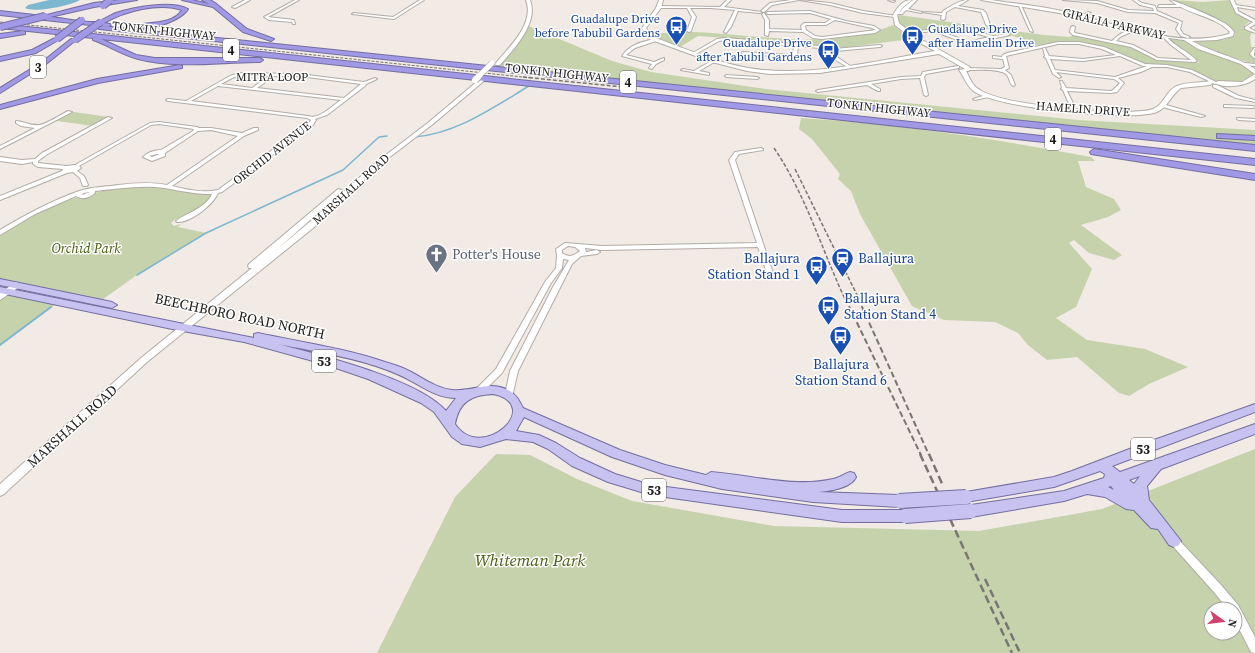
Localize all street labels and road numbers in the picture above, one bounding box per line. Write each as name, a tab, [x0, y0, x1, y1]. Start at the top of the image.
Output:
street label: GIRALIA PARKWAY	[1061, 4, 1167, 44]
street label: TONKIN HIGHWAY	[111, 18, 217, 44]
road number: 4	[223, 39, 239, 61]
road number: 3	[30, 56, 46, 78]
street label: TONKIN HIGHWAY	[504, 60, 610, 86]
street label: MITRA LOOP	[236, 69, 308, 85]
road number: 4	[620, 71, 636, 93]
street label: TONKIN HIGHWAY	[826, 95, 932, 121]
street label: HAMELIN DRIVE	[1036, 98, 1130, 120]
street label: ORCHID AVENUE	[230, 117, 314, 189]
road number: 4	[1045, 128, 1061, 150]
street label: MARSHALL ROAD	[309, 150, 393, 228]
street label: BEECHBORO ROAD NORTH	[153, 288, 327, 344]
road number: 53	[312, 350, 336, 372]
street label: MARSHALL ROAD	[23, 380, 121, 472]
road number: 53	[1131, 438, 1155, 460]
road number: 53	[642, 479, 666, 501]

